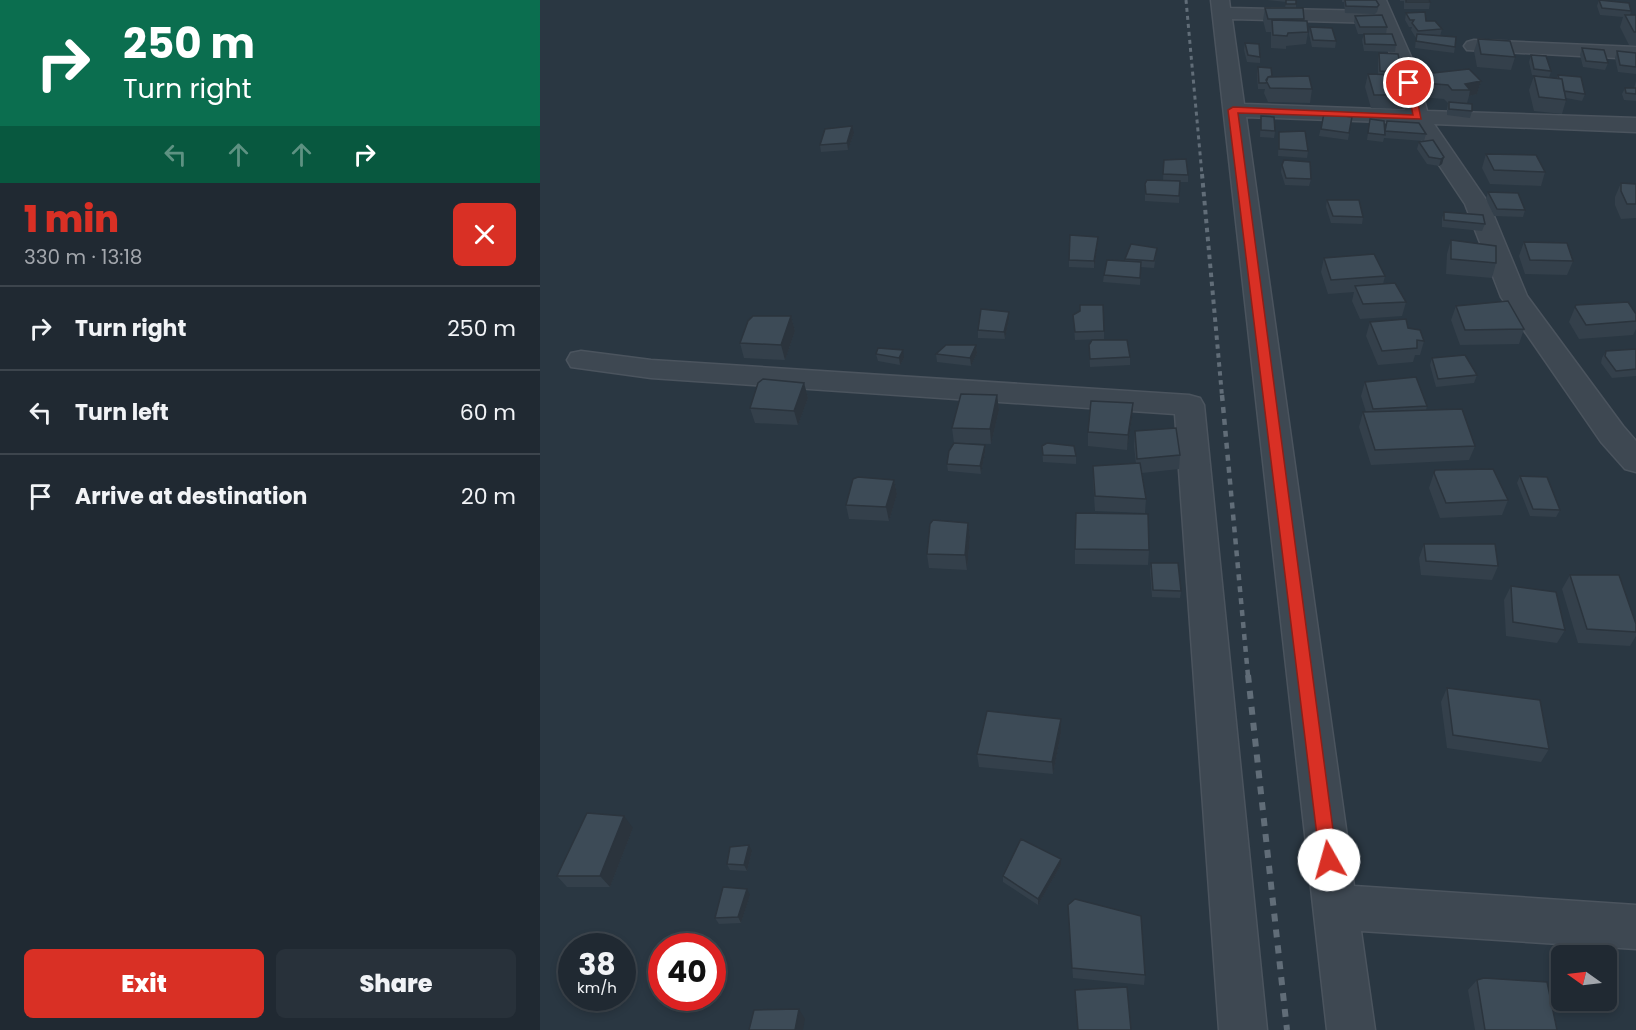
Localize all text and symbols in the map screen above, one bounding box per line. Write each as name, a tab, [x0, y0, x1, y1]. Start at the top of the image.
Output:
text: 250 m	[123, 14, 255, 73]
icon: right	[24, 24, 102, 102]
pin	[1383, 57, 1434, 108]
icon: arrive	[1392, 66, 1425, 99]
text: Turn right	[123, 70, 252, 107]
icon: left	[159, 138, 192, 171]
icon: ahead	[222, 138, 255, 171]
icon: ahead	[285, 138, 318, 171]
icon: right	[348, 138, 381, 171]
text: 1 min	[24, 194, 119, 245]
button: close	[453, 203, 516, 266]
text: 330 m · 13:18	[24, 243, 142, 271]
icon: right	[24, 312, 57, 345]
text: Turn right	[75, 313, 186, 344]
text: 250 m	[447, 313, 516, 344]
icon: left	[24, 396, 57, 429]
text: Turn left	[75, 397, 169, 428]
text: 60 m	[460, 397, 516, 428]
icon: arrive	[24, 480, 57, 513]
text: Arrive at destination	[75, 481, 307, 512]
text: 20 m	[461, 481, 516, 512]
position arrow	[1297, 828, 1361, 892]
speed limit sign: 40	[648, 933, 726, 1011]
text: 38	[578, 943, 616, 986]
north arrow	[1551, 945, 1617, 1011]
map controls	[1551, 945, 1617, 1011]
button: Exit	[24, 949, 264, 1018]
button: Share	[276, 949, 516, 1018]
text: km/h	[577, 977, 617, 998]

